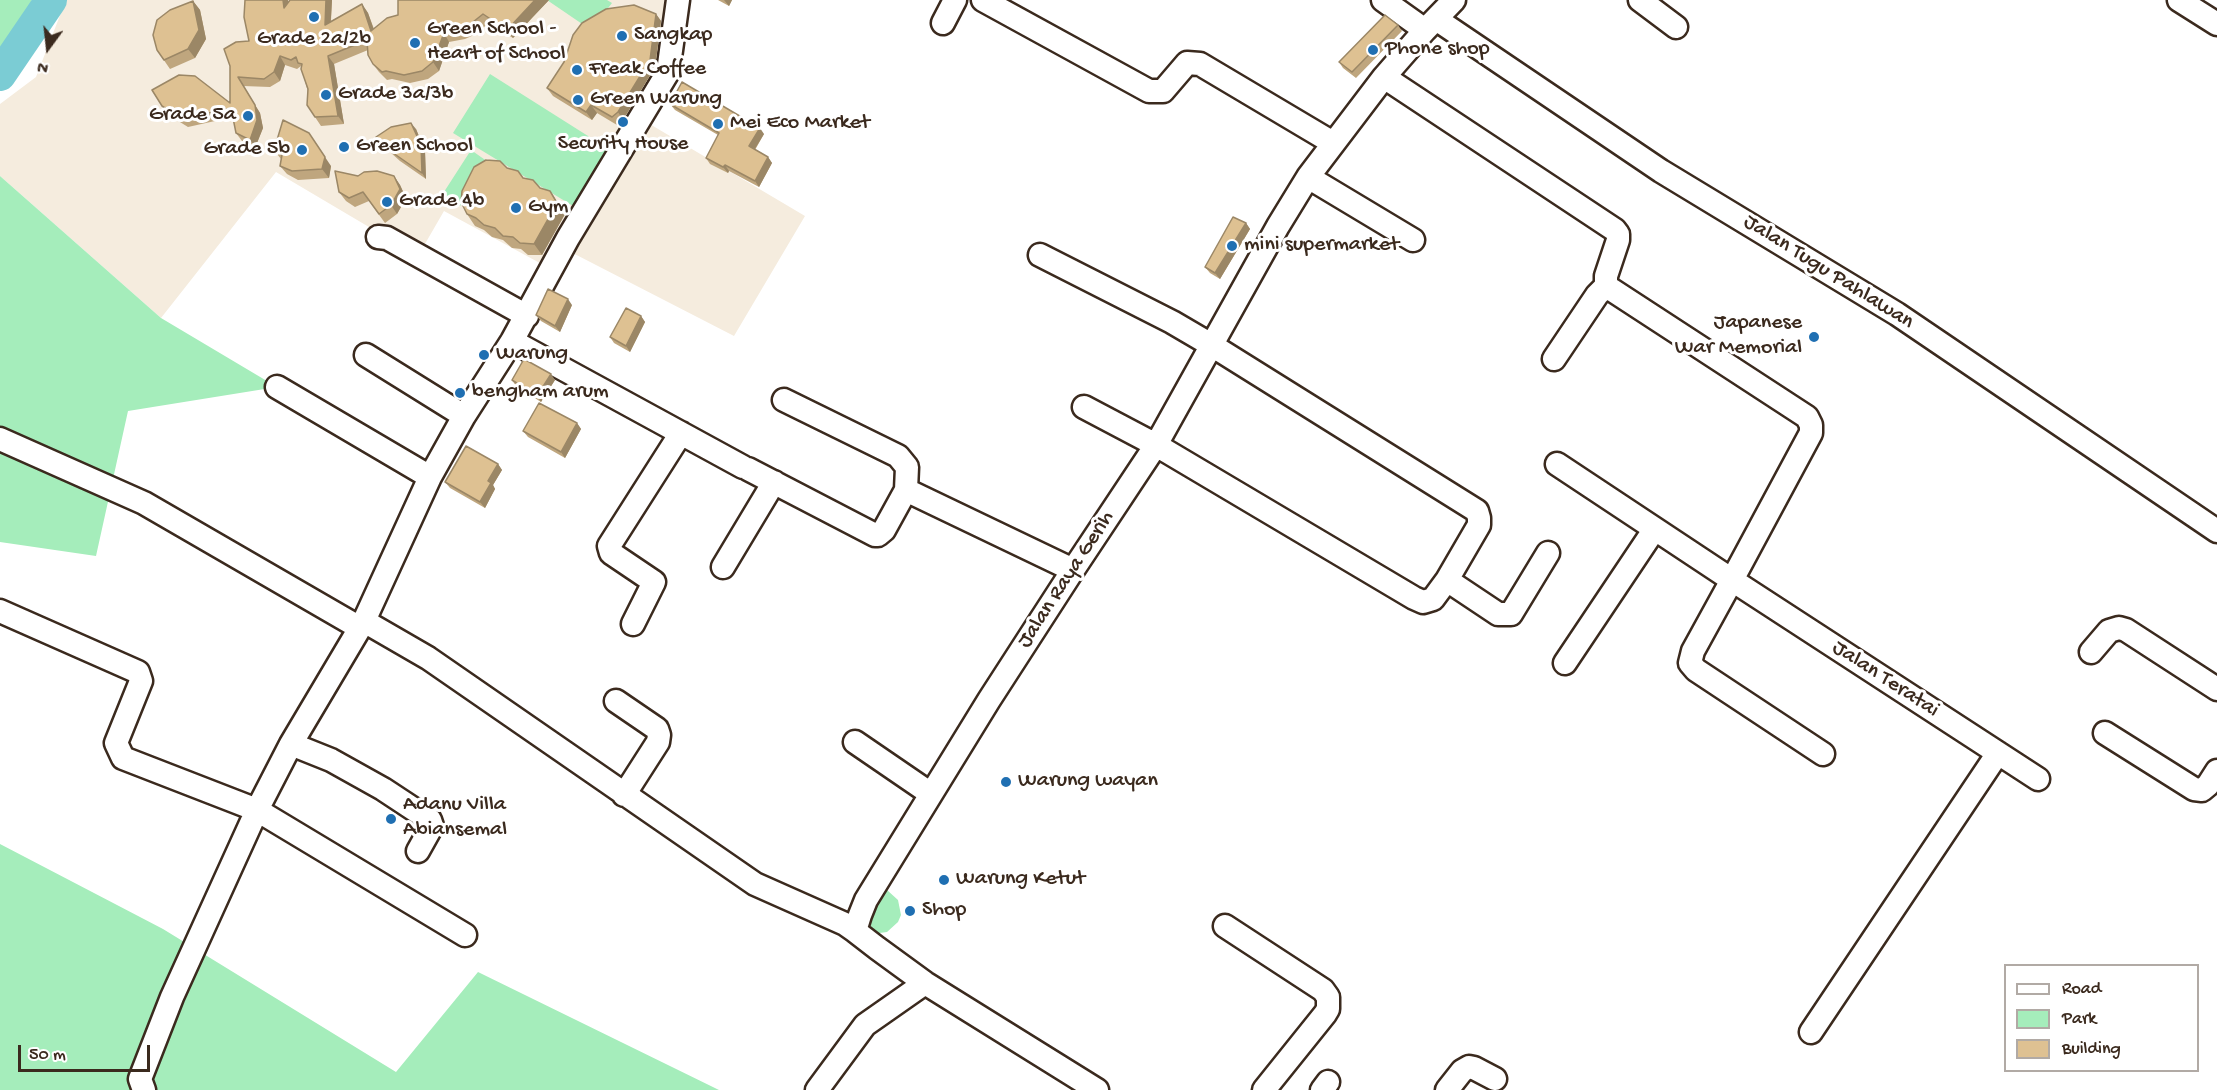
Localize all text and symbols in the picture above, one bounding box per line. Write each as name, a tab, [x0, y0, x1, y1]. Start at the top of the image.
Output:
marker: Grade 2a/2b	[307, 10, 321, 24]
place label: Green School - Heart of School	[427, 17, 566, 68]
north arrow	[18, 18, 78, 78]
place label: Sangkap	[634, 23, 712, 49]
place label: Grade 2a/2b	[257, 27, 371, 53]
marker: Sangkap	[615, 29, 629, 43]
marker: Green School - Heart of School	[408, 36, 422, 50]
place label: Phone shop	[1385, 37, 1490, 63]
marker: Phone shop	[1366, 43, 1380, 57]
text: N	[36, 55, 51, 76]
place label: Freak Coffee	[589, 57, 706, 83]
marker: Freak Coffee	[570, 63, 584, 77]
place label: Grade 3a/3b	[338, 82, 453, 108]
place label: Green Warung	[590, 87, 722, 113]
marker: Grade 3a/3b	[319, 88, 333, 102]
marker: Green Warung	[571, 93, 585, 107]
place label: Grade 5a	[149, 103, 236, 129]
marker: Grade 5a	[241, 109, 255, 123]
place label: Mei Eco Market	[730, 111, 870, 137]
marker: Security House	[616, 115, 630, 129]
marker: Mei Eco Market	[711, 117, 725, 131]
place label: Security House	[558, 132, 688, 158]
place label: Green School	[356, 134, 473, 160]
place label: Grade 5b	[203, 137, 290, 163]
marker: Green School	[337, 140, 351, 154]
marker: Grade 5b	[295, 143, 309, 157]
place label: Grade 4b	[399, 189, 484, 215]
marker: Grade 4b	[380, 195, 394, 209]
place label: Gym	[528, 195, 568, 221]
marker: Gym	[509, 201, 523, 215]
street label: Jalan Tugu Pahlawan	[1738, 210, 1918, 336]
place label: mini supermarket	[1244, 233, 1399, 259]
marker: mini supermarket	[1225, 239, 1239, 253]
place label: Japanese War Memorial	[1675, 311, 1802, 362]
marker: Japanese War Memorial	[1807, 330, 1821, 344]
place label: Warung	[496, 342, 568, 368]
marker: Warung	[477, 348, 491, 362]
place label: bengham arum	[472, 380, 609, 406]
marker: bengham arum	[453, 386, 467, 400]
street label: Jalan Raya Gerih	[1013, 506, 1121, 654]
street label: Jalan Teratai	[1826, 636, 1944, 724]
place label: Warung wayan	[1018, 769, 1158, 795]
marker: Warung wayan	[999, 775, 1013, 789]
place label: Adanu Villa Abiansemal	[403, 793, 507, 844]
marker: Adanu Villa Abiansemal	[384, 812, 398, 826]
place label: Warung Ketut	[956, 867, 1085, 893]
marker: Warung Ketut	[937, 873, 951, 887]
place label: Shop	[922, 898, 966, 924]
marker: Shop	[903, 904, 917, 918]
legend	[2004, 964, 2199, 1072]
text: Road	[2062, 979, 2101, 1000]
text: Park	[2062, 1009, 2096, 1030]
scale bar	[21, 1033, 153, 1071]
text: Building	[2062, 1039, 2121, 1060]
text: 50 m	[29, 1045, 66, 1066]

